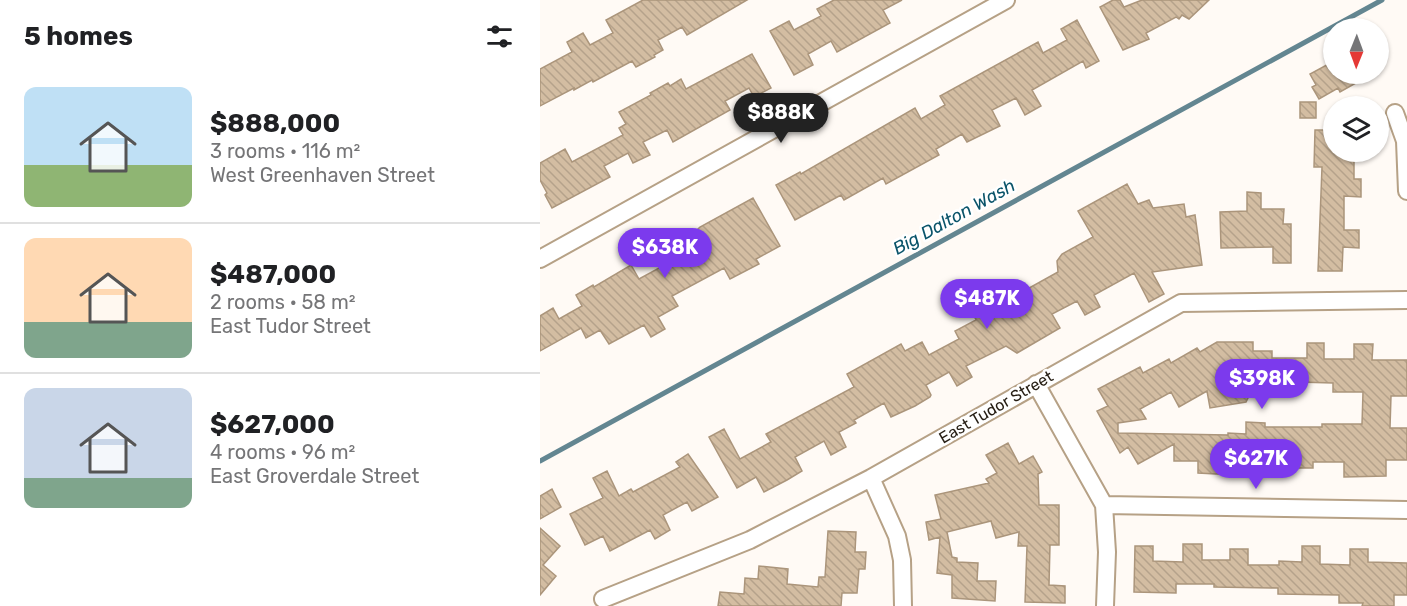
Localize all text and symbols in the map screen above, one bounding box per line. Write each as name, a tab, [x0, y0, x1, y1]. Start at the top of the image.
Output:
north arrow	[1323, 18, 1389, 84]
map controls	[1323, 18, 1389, 162]
icon: filters	[483, 20, 516, 53]
text: 5 homes	[24, 21, 133, 52]
pin: $888K	[739, 93, 823, 144]
button: layers	[1323, 96, 1389, 162]
text: $888K	[747, 100, 815, 124]
text: $888,000	[210, 108, 340, 139]
icon: home	[72, 111, 144, 183]
text: 3 rooms · 116 m²	[210, 139, 360, 163]
text: West Greenhaven Street	[210, 163, 435, 187]
water label: Big Dalton Wash	[889, 174, 1019, 260]
pin: $638K	[623, 228, 707, 279]
text: $638K	[632, 235, 698, 259]
text: $487,000	[210, 259, 336, 290]
icon: home	[72, 262, 144, 334]
pin: $487K	[945, 279, 1029, 330]
text: $487K	[954, 286, 1020, 310]
text: 2 rooms · 58 m²	[210, 290, 356, 314]
text: East Tudor Street	[210, 314, 371, 338]
pin: $398K	[1220, 359, 1304, 410]
text: $398K	[1229, 366, 1295, 390]
street label: East Tudor Street	[936, 367, 1056, 447]
text: $627,000	[210, 409, 335, 440]
icon: home	[72, 412, 144, 484]
pin: $627K	[1214, 439, 1298, 490]
text: 4 rooms · 96 m²	[210, 440, 355, 464]
text: $627K	[1224, 446, 1288, 470]
text: East Groverdale Street	[210, 464, 419, 488]

